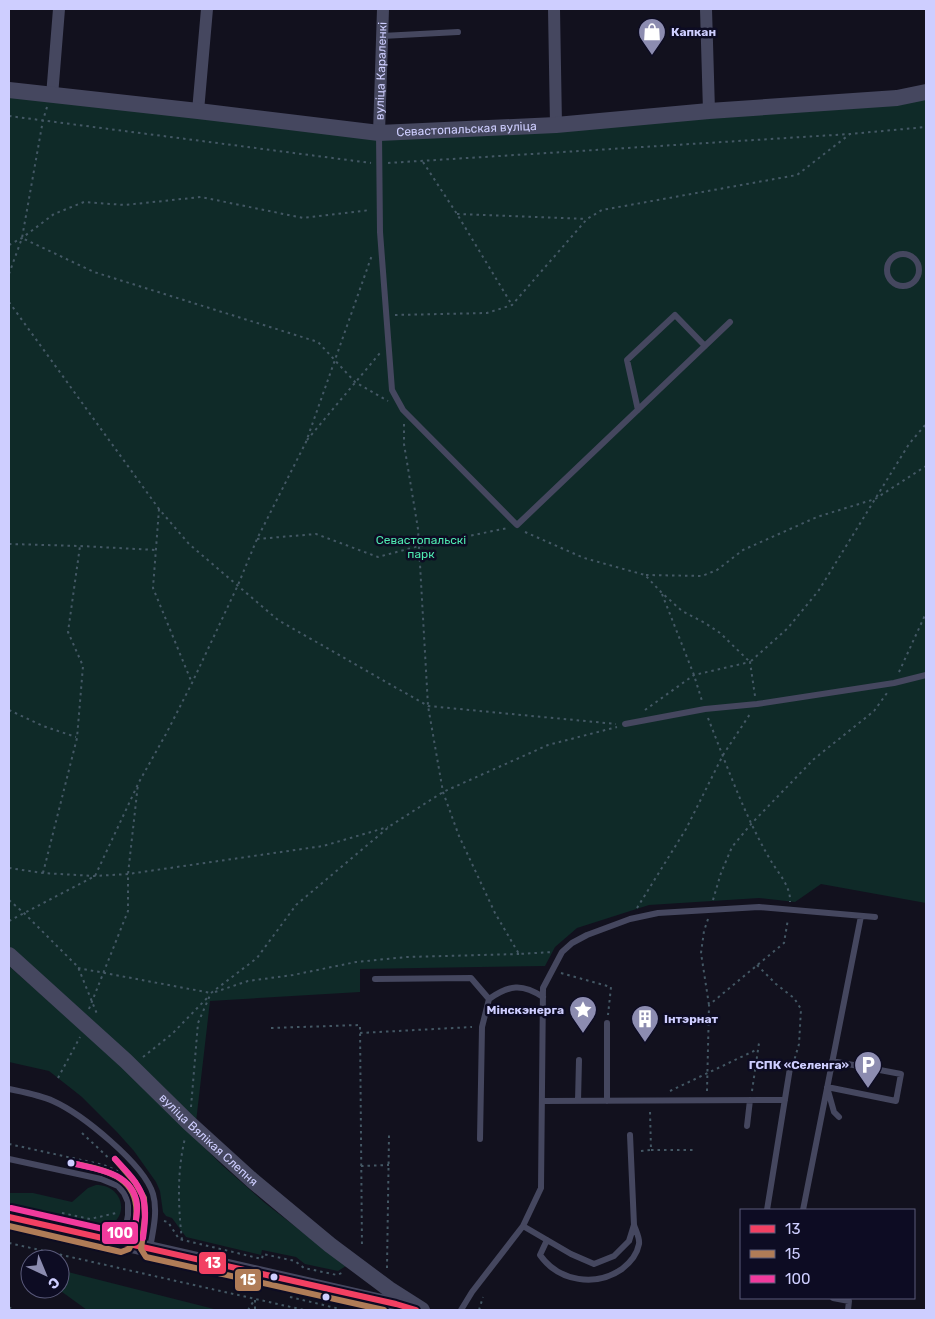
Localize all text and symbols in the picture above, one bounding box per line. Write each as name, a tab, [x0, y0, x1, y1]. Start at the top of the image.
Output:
shop icon: Капкан	[637, 17, 667, 56]
street label: вуліца Караленкі	[372, 22, 390, 120]
place label: Капкан	[671, 25, 716, 39]
street label: Севастопальская вуліца	[396, 119, 537, 139]
park label: Севастопальскі парк	[376, 533, 466, 561]
place icon: Мінскэнерга	[568, 995, 598, 1034]
place label: Мінскэнерга	[487, 1003, 564, 1017]
building icon: Інтэрнат	[630, 1004, 660, 1043]
place label: Інтэрнат	[664, 1012, 719, 1026]
parking icon: ГСПК «Селенга»	[853, 1050, 883, 1089]
place label: ГСПК «Селенга»	[749, 1058, 850, 1072]
street label: вуліца Вялікая Слепня	[156, 1091, 261, 1189]
unlabelled marker	[66, 1158, 76, 1168]
legend	[740, 1209, 915, 1299]
text: 13	[785, 1220, 800, 1238]
line badge: 100	[101, 1221, 139, 1245]
text: 100	[107, 1225, 133, 1242]
text: 15	[785, 1245, 800, 1263]
north arrow	[20, 1249, 70, 1299]
line badge: 13	[198, 1251, 227, 1275]
text: 13	[205, 1255, 221, 1272]
line badge: 15	[234, 1268, 262, 1292]
text: 100	[785, 1270, 810, 1288]
text: 15	[240, 1272, 256, 1289]
unlabelled marker	[269, 1272, 279, 1282]
text: С	[44, 1273, 63, 1293]
unlabelled marker	[321, 1292, 331, 1302]

